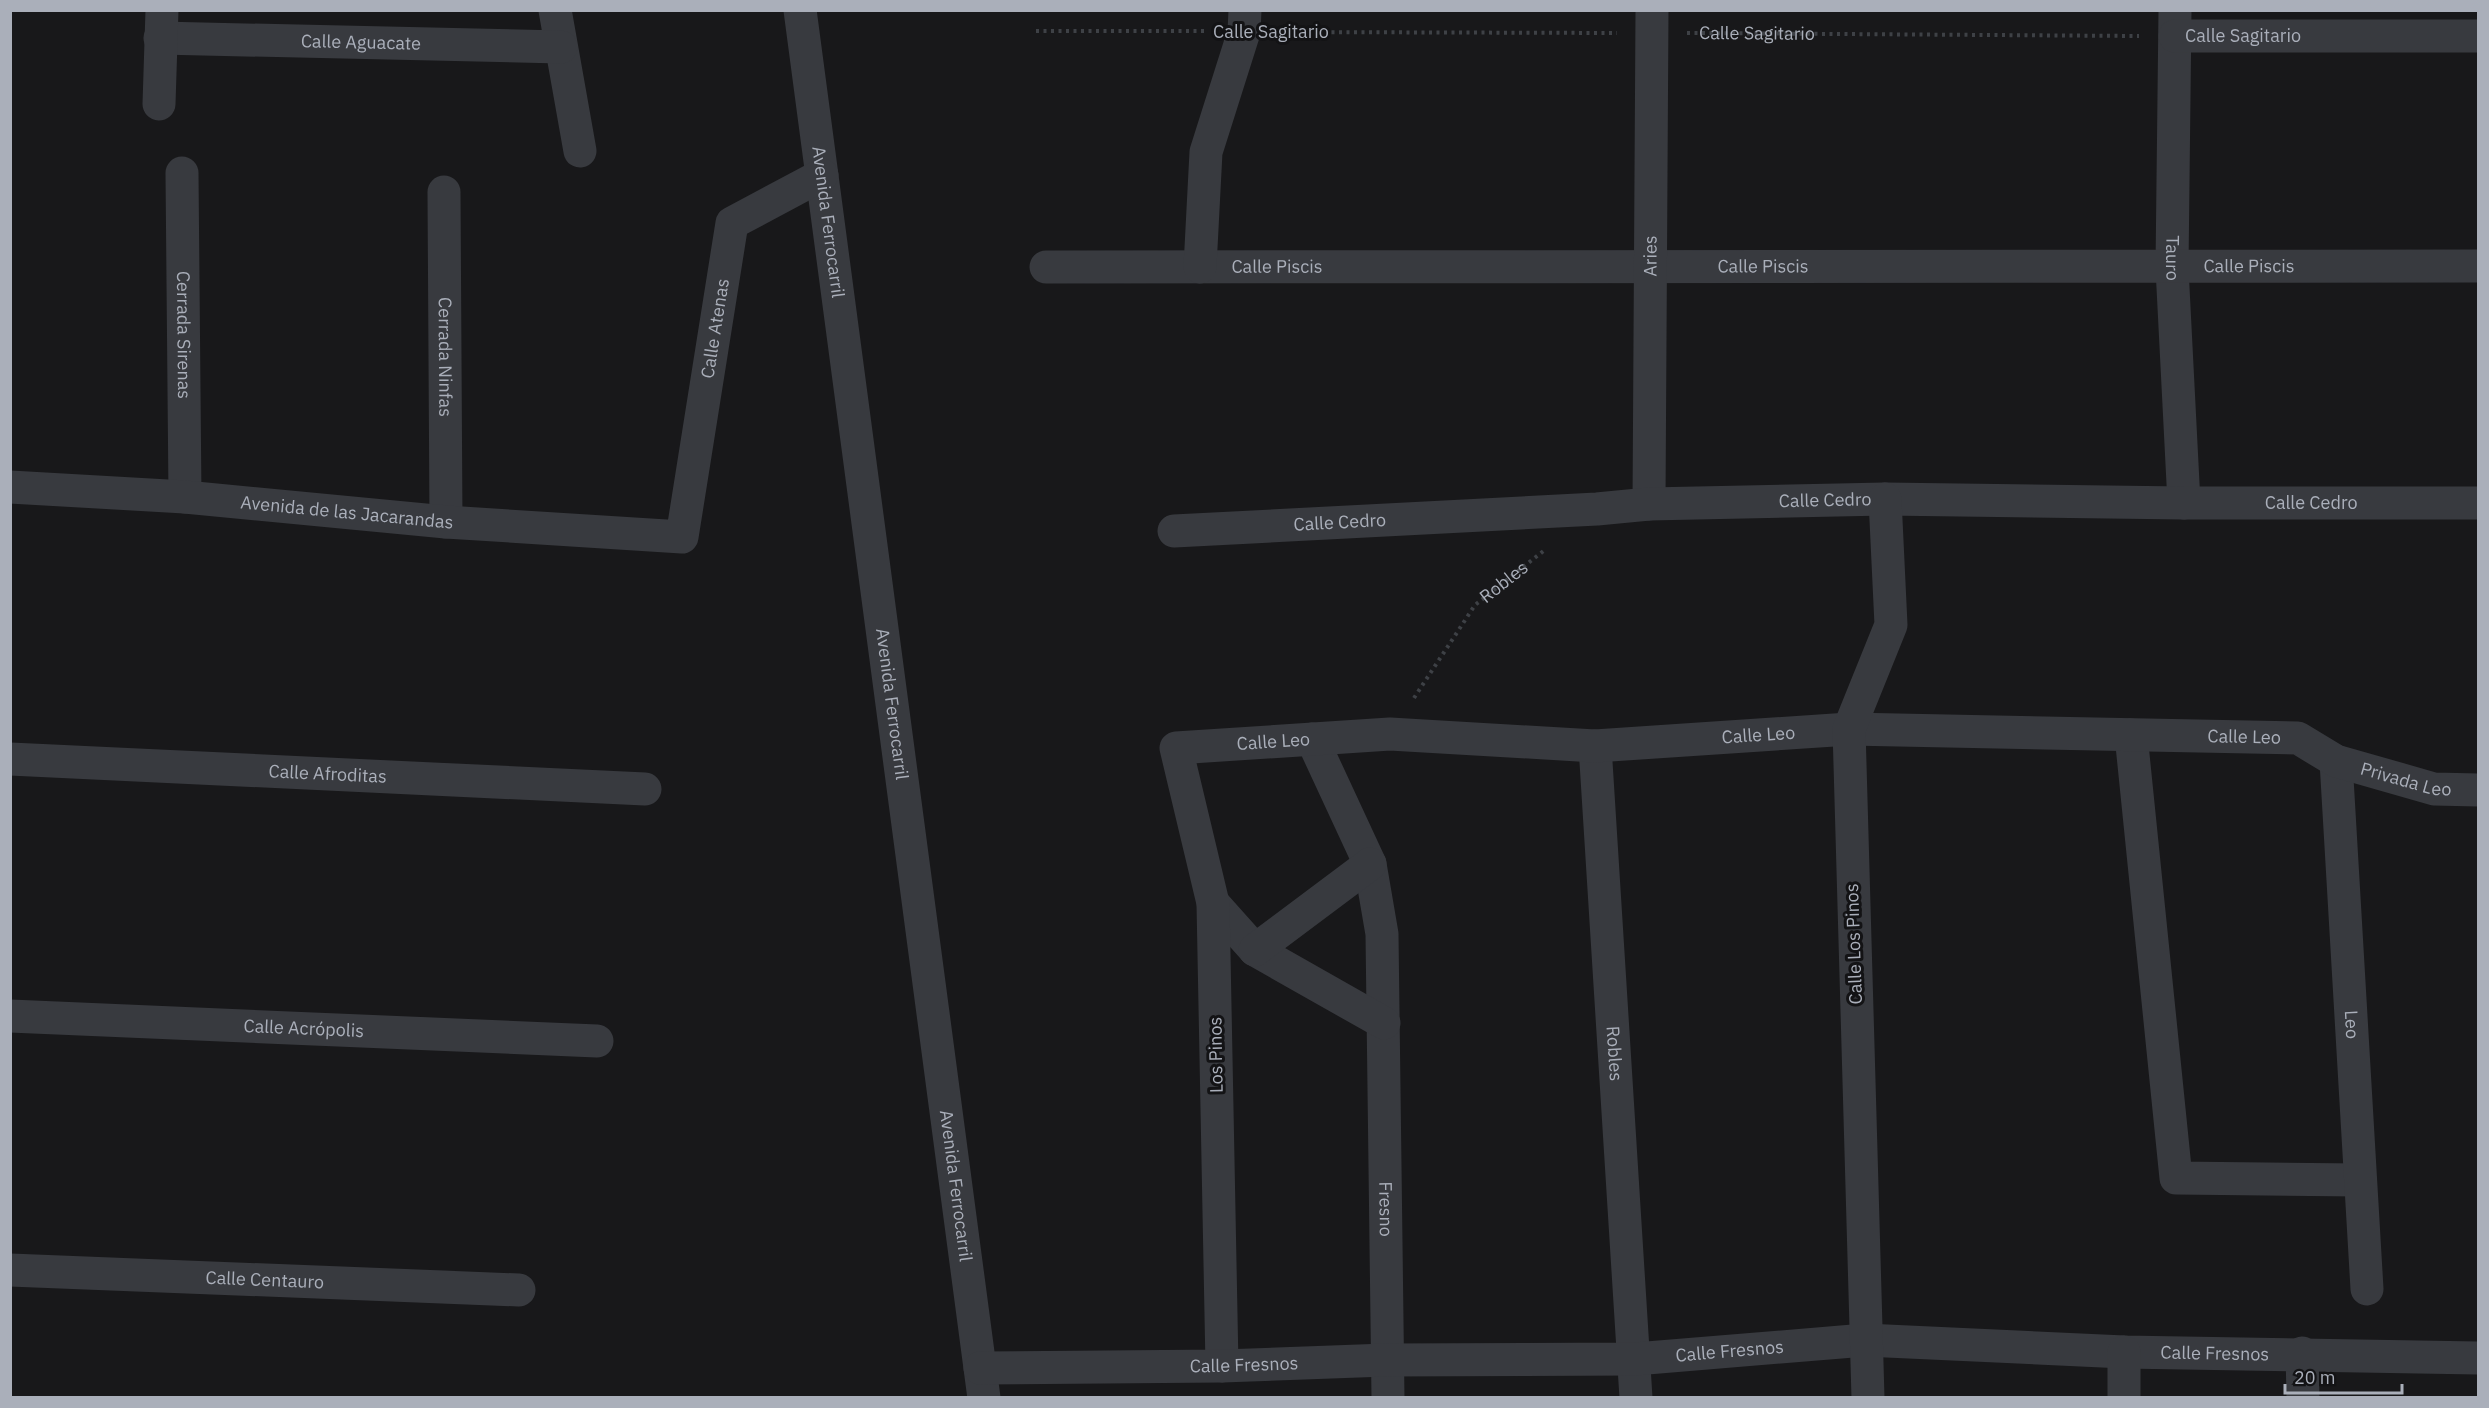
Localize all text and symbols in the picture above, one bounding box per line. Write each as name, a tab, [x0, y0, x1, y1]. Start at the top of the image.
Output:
street label: Calle Sagitario	[1213, 20, 1329, 43]
street label: Calle Sagitario	[1699, 21, 1815, 45]
street label: Calle Sagitario	[2185, 24, 2301, 47]
street label: Calle Aguacate	[301, 29, 421, 55]
street label: Avenida Ferrocarril	[807, 145, 850, 299]
street label: Aries	[1638, 235, 1662, 277]
street label: Tauro	[2161, 235, 2185, 281]
street label: Calle Piscis	[1717, 254, 1809, 278]
street label: Calle Piscis	[2203, 254, 2295, 277]
street label: Calle Piscis	[1231, 255, 1323, 278]
street label: Cerrada Sirenas	[172, 271, 196, 399]
street label: Calle Atenas	[695, 277, 734, 380]
street label: Cerrada Ninfas	[434, 297, 457, 417]
street label: Calle Cedro	[1778, 487, 1872, 512]
street label: Avenida de las Jacarandas	[240, 490, 454, 533]
street label: Calle Cedro	[2265, 491, 2358, 514]
street label: Calle Cedro	[1293, 508, 1387, 536]
street label: Robles	[1475, 556, 1532, 608]
street label: Avenida Ferrocarril	[871, 627, 914, 781]
street label: Calle Leo	[1721, 721, 1796, 748]
street label: Calle Leo	[2207, 724, 2281, 749]
street label: Calle Leo	[1236, 727, 1311, 755]
street label: Privada Leo	[2358, 757, 2452, 800]
street label: Calle Afroditas	[268, 759, 387, 788]
street label: Calle Los Pinos	[1840, 883, 1867, 1005]
street label: Leo	[2340, 1009, 2364, 1040]
street label: Calle Acrópolis	[243, 1014, 365, 1042]
street label: Los Pinos	[1203, 1017, 1228, 1093]
street label: Robles	[1602, 1025, 1628, 1082]
street label: Avenida Ferrocarril	[935, 1108, 978, 1263]
street label: Fresno	[1374, 1181, 1398, 1237]
street label: Calle Centauro	[205, 1266, 325, 1293]
street label: Calle Fresnos	[1674, 1335, 1785, 1367]
street label: Calle Fresnos	[2160, 1341, 2269, 1365]
street label: Calle Fresnos	[1190, 1351, 1299, 1377]
scale bar	[2285, 1357, 2402, 1395]
text: 20 m	[2294, 1366, 2336, 1389]

